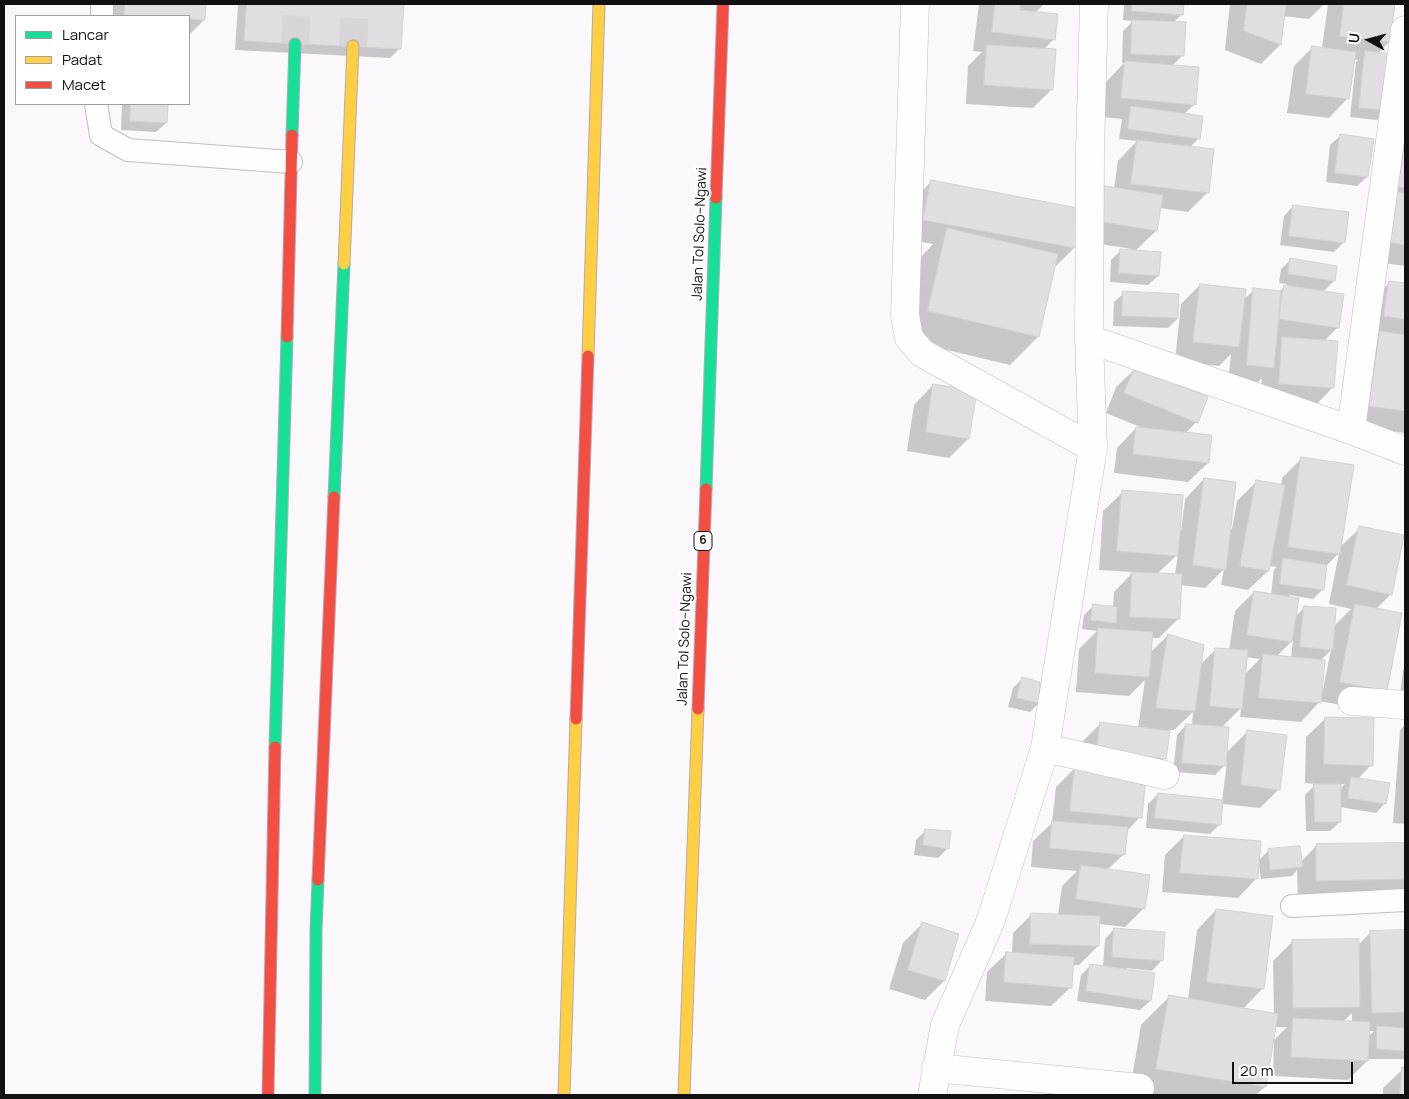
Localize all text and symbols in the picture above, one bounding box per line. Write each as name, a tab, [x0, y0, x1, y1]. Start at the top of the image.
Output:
legend	[15, 15, 190, 105]
north arrow	[1344, 15, 1394, 65]
text: Lancar	[62, 24, 109, 45]
text: U	[1344, 32, 1364, 44]
text: Padat	[62, 49, 102, 70]
text: Macet	[62, 74, 106, 95]
street label: Jalan Tol Solo–Ngawi	[689, 167, 711, 301]
road number: 6	[694, 532, 712, 550]
street label: Jalan Tol Solo–Ngawi	[674, 572, 696, 706]
scale bar	[1234, 1052, 1355, 1084]
text: 20 m	[1240, 1060, 1273, 1081]

